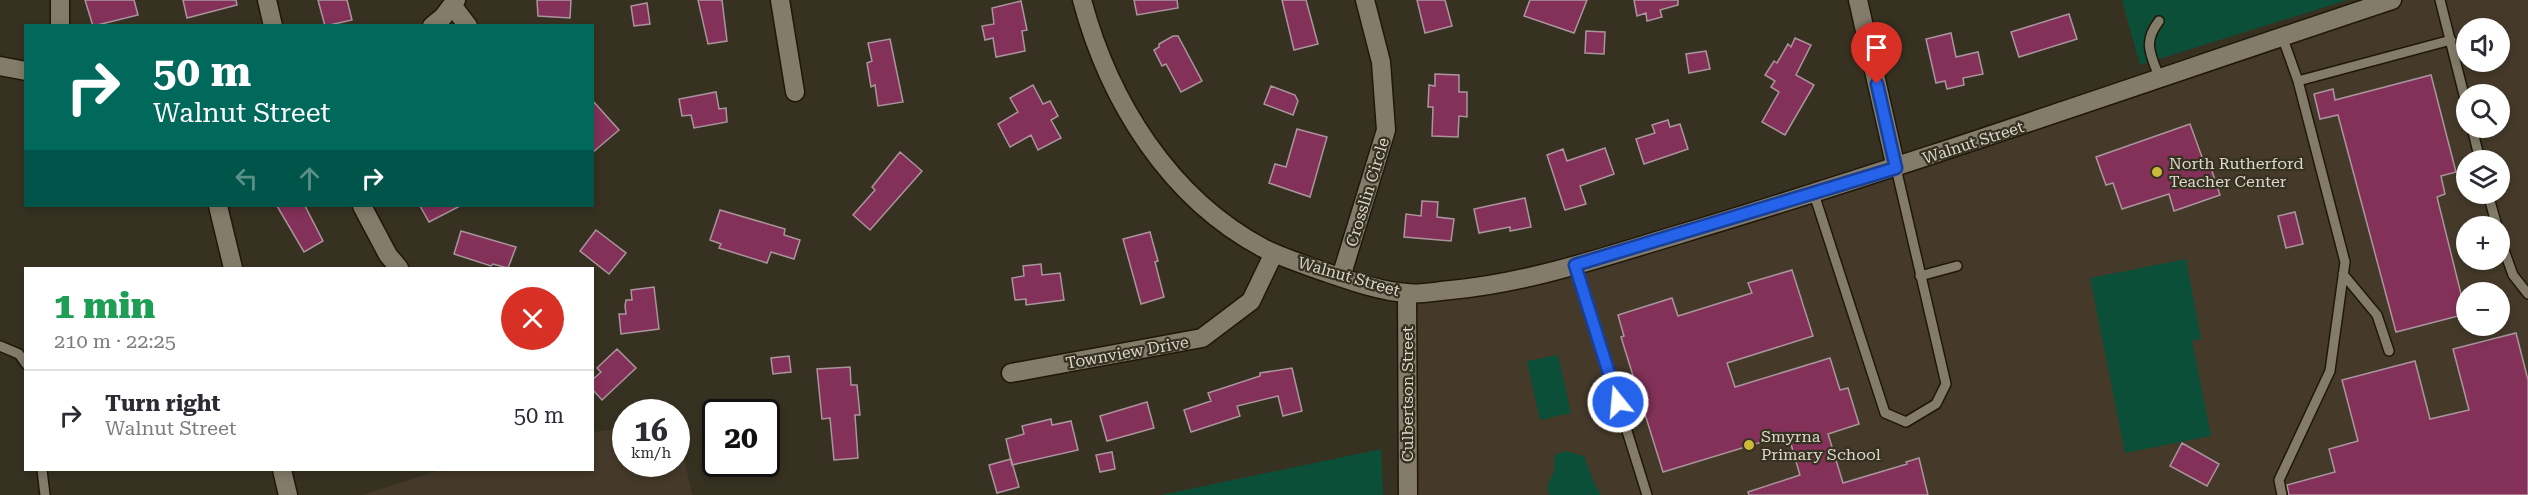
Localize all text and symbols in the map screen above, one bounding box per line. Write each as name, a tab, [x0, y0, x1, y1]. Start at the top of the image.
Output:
map controls	[2456, 18, 2510, 336]
button: sound	[2456, 18, 2510, 72]
pin	[1851, 22, 1902, 84]
icon: arrive	[1860, 31, 1893, 64]
text: 50 m	[153, 47, 251, 96]
icon: right	[54, 48, 132, 126]
button: search	[2456, 84, 2510, 138]
text: Walnut Street	[153, 97, 331, 129]
street label: Walnut Street	[1920, 117, 2026, 168]
street label: Crosslin Circle	[1342, 135, 1393, 249]
button: layers	[2456, 150, 2510, 204]
place label: North Rutherford Teacher Center	[2169, 154, 2304, 191]
icon: left	[230, 162, 263, 195]
icon: ahead	[293, 162, 326, 195]
icon: right	[356, 162, 389, 195]
marker: North Rutherford Teacher Center	[2150, 165, 2164, 179]
button: +	[2456, 216, 2510, 270]
street label: Walnut Street	[1296, 253, 1402, 300]
button: −	[2456, 282, 2510, 336]
text: 1 min	[54, 285, 155, 327]
button: close	[501, 287, 564, 350]
street label: Culbertson Street	[1398, 326, 1417, 462]
text: 210 m · 22:25	[54, 329, 176, 353]
street label: Townview Drive	[1064, 332, 1190, 373]
position arrow	[1586, 370, 1650, 434]
text: Turn right	[105, 391, 220, 416]
icon: right	[54, 399, 87, 432]
speed limit sign: 20	[702, 399, 780, 477]
text: 50 m	[514, 403, 564, 428]
text: 16	[634, 413, 668, 448]
text: Walnut Street	[105, 416, 237, 440]
place label: Smyrna Primary School	[1761, 427, 1881, 464]
marker: Smyrna Primary School	[1742, 438, 1756, 452]
text: km/h	[631, 444, 671, 462]

